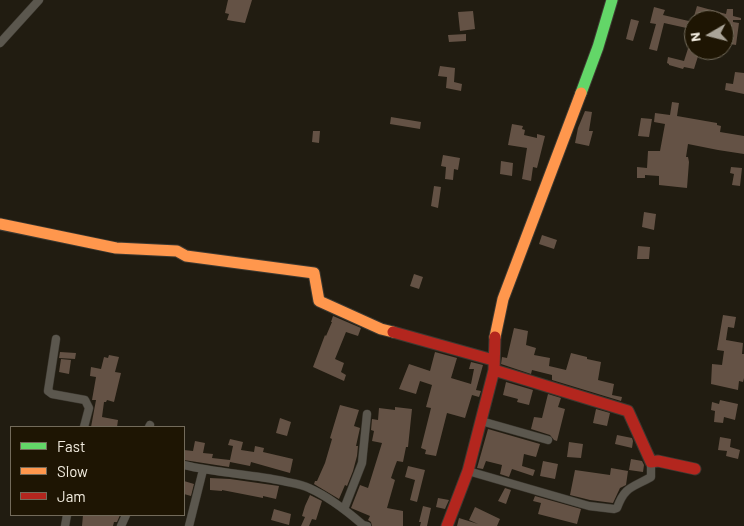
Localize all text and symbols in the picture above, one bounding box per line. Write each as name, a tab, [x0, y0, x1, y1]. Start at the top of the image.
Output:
north arrow	[684, 10, 734, 60]
text: N	[686, 31, 704, 43]
legend	[10, 426, 185, 516]
text: Fast	[57, 437, 85, 455]
text: Slow	[57, 462, 88, 480]
text: Jam	[57, 487, 86, 505]

